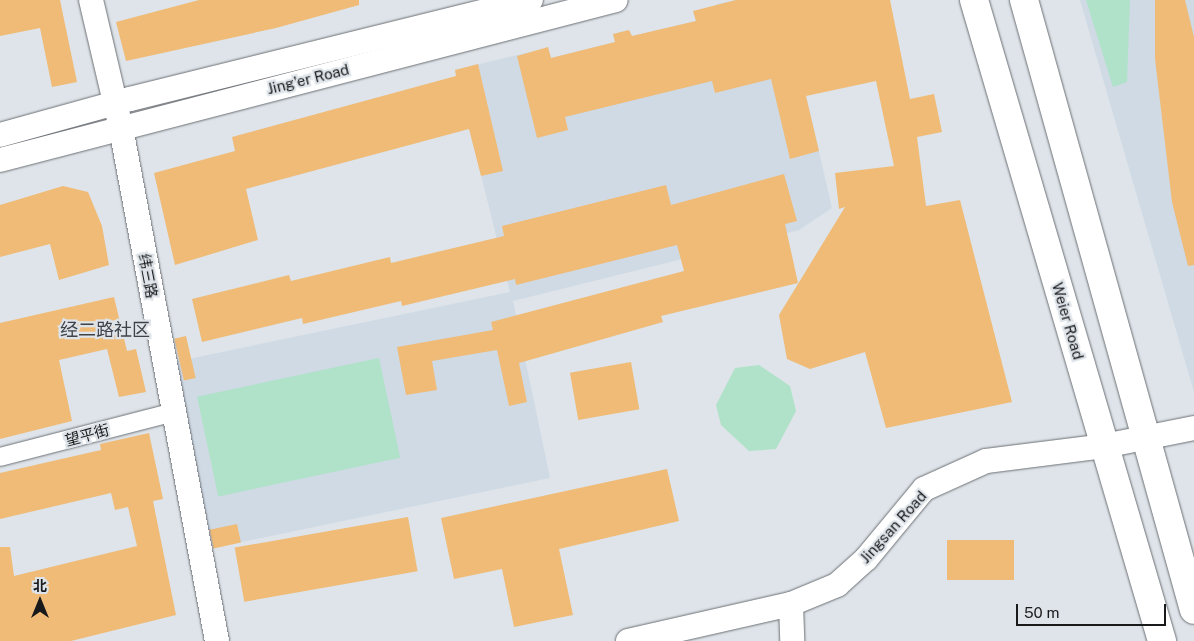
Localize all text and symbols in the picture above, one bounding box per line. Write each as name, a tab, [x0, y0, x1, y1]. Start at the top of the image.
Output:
street label: Jing'er Road	[265, 60, 351, 98]
street label: 纬三路	[135, 252, 161, 300]
street label: Weier Road	[1048, 280, 1088, 362]
district label: 经二路社区	[60, 319, 150, 341]
street label: 望平街	[63, 420, 111, 450]
street label: Jingsan Road	[856, 487, 930, 567]
north arrow	[15, 576, 65, 626]
text: 北	[33, 578, 47, 594]
scale bar	[1019, 594, 1169, 626]
text: 50 m	[1024, 604, 1059, 621]

